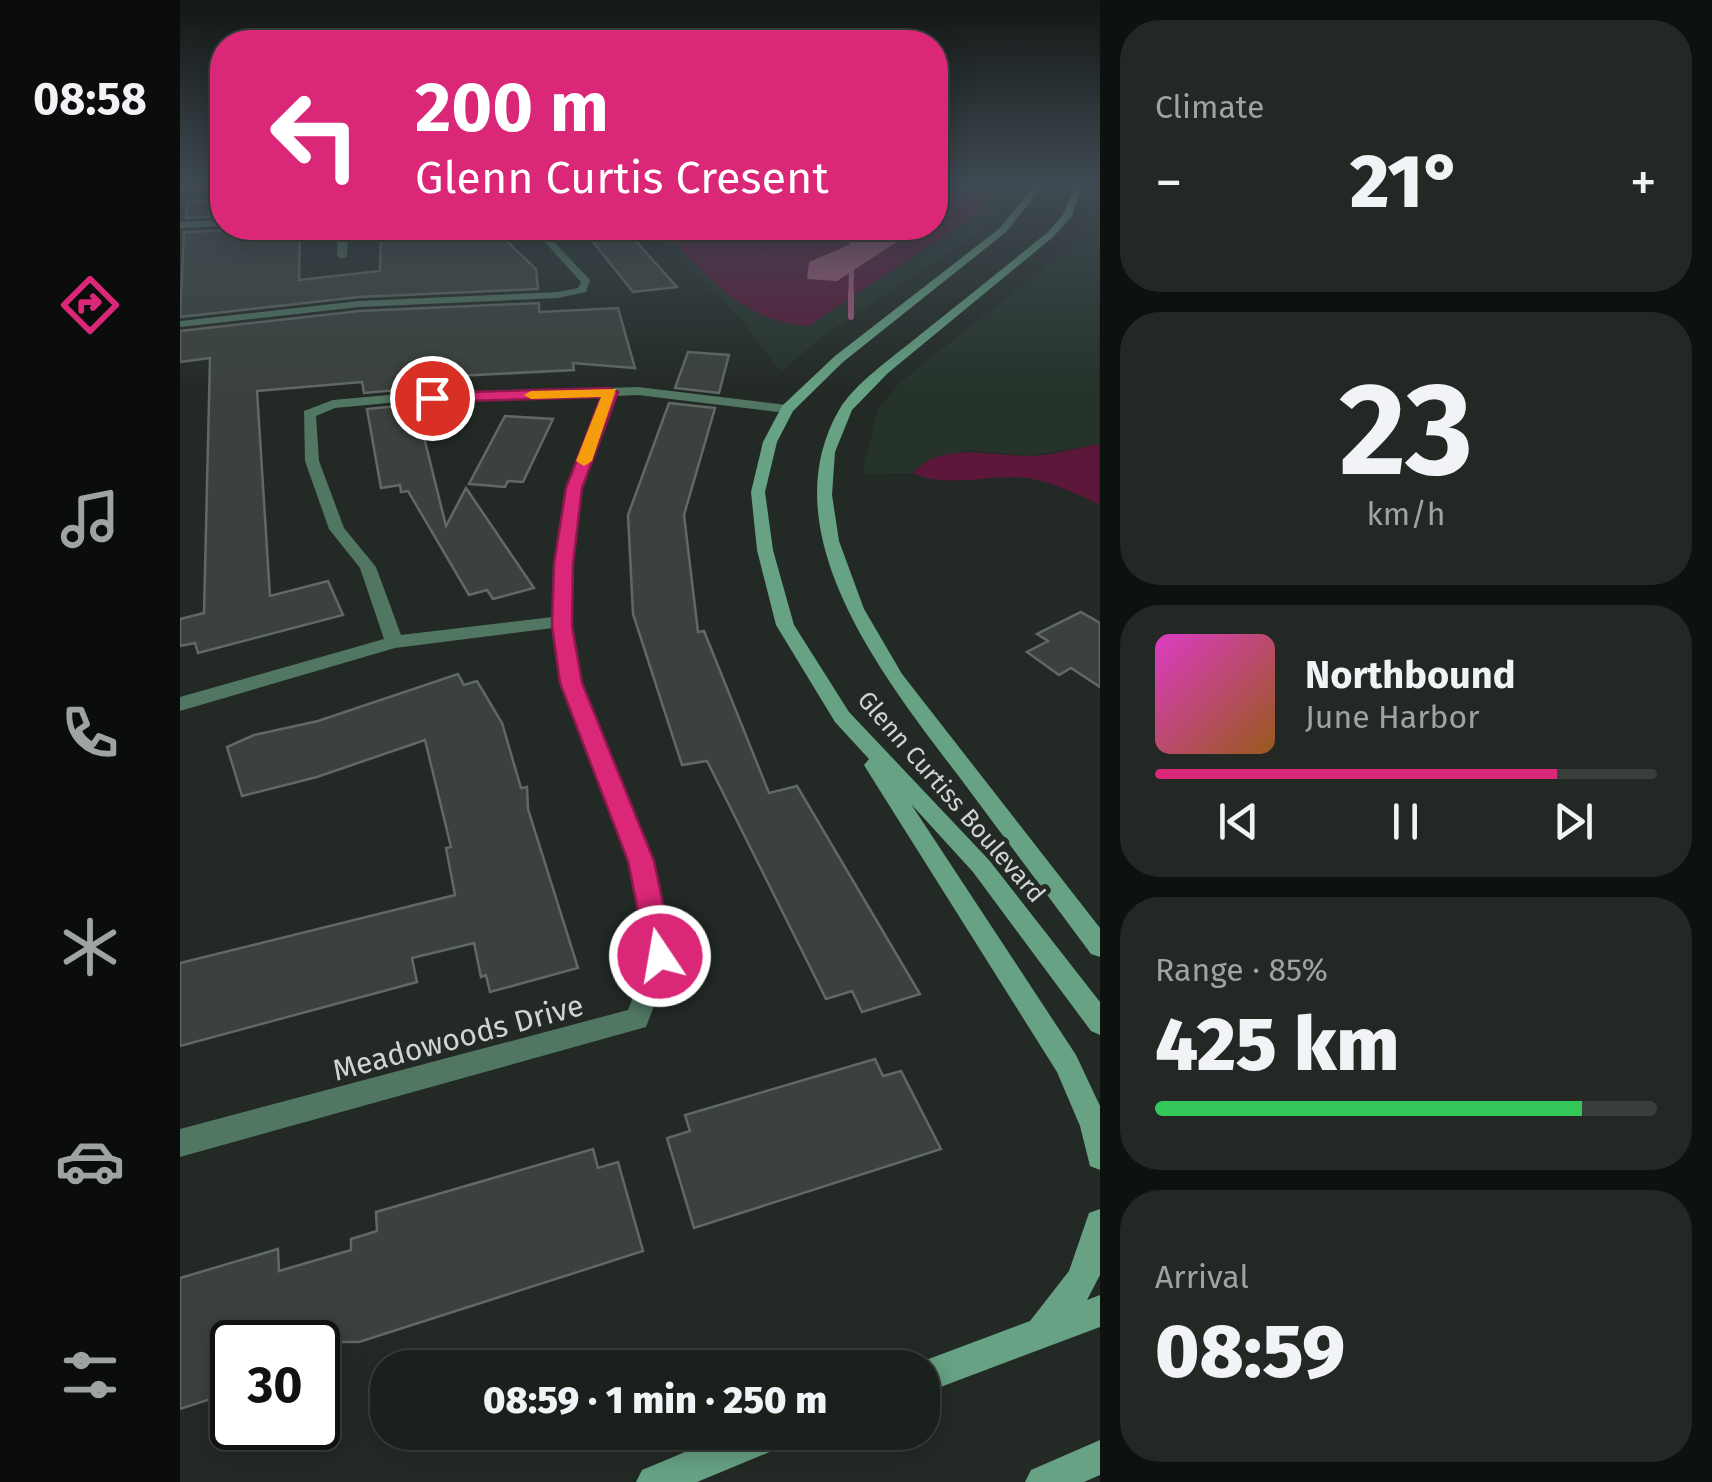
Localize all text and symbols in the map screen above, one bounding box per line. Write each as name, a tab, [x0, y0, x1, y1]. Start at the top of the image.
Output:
text: 200 m	[415, 66, 609, 150]
icon: left	[250, 70, 380, 200]
text: 08:58	[33, 72, 147, 126]
text: Climate	[1155, 88, 1264, 126]
text: 21°	[1350, 137, 1462, 227]
text: −	[1155, 150, 1183, 216]
text: +	[1630, 150, 1657, 216]
text: Glenn Curtis Cresent	[415, 151, 829, 205]
icon: directions	[55, 270, 125, 340]
text: 23	[1339, 352, 1473, 508]
pin	[390, 356, 475, 441]
icon: arrive	[405, 371, 460, 426]
icon: music	[55, 484, 125, 554]
text: km/h	[1366, 495, 1446, 533]
text: Northbound	[1305, 652, 1516, 698]
street label: Glenn Curtiss Boulevard	[851, 685, 1051, 909]
icon: phone	[55, 698, 125, 768]
text: June Harbor	[1305, 698, 1480, 736]
icon: previous	[1211, 794, 1266, 849]
icon: pause	[1378, 794, 1433, 849]
icon: next	[1546, 794, 1601, 849]
position arrow	[608, 904, 712, 1008]
icon: climate	[55, 912, 125, 982]
text: Range · 85%	[1155, 951, 1328, 989]
street label: Meadowoods Drive	[329, 987, 587, 1089]
text: 425 km	[1155, 1000, 1399, 1090]
icon: car	[55, 1126, 125, 1196]
text: Arrival	[1155, 1258, 1249, 1296]
text: 08:59	[1155, 1307, 1345, 1397]
speed limit sign: 30	[210, 1320, 340, 1450]
icon: filters	[55, 1340, 125, 1410]
text: 08:59 · 1 min · 250 m	[483, 1377, 827, 1423]

